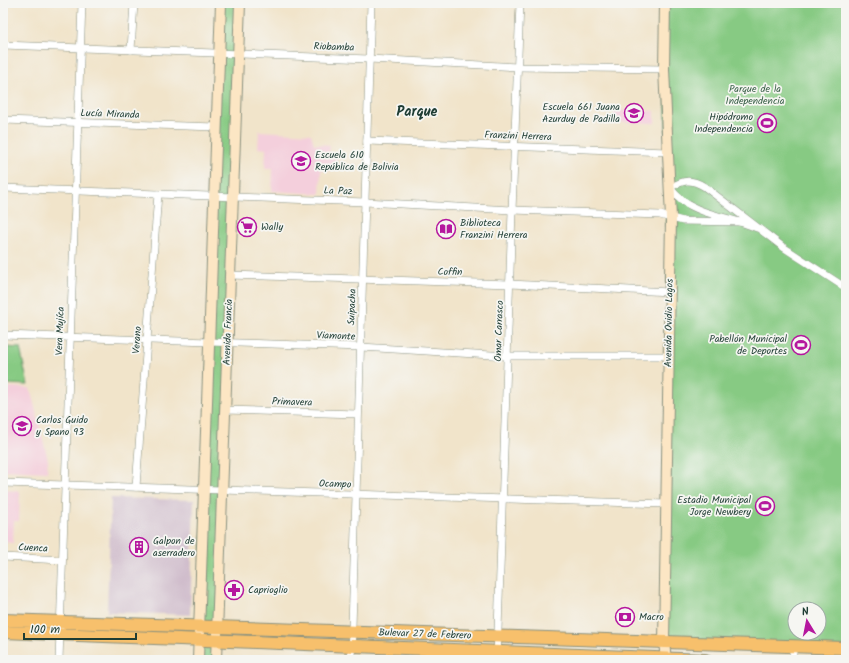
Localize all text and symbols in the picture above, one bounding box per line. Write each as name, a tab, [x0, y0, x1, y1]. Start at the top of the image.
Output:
street label: Riobamba	[313, 38, 355, 56]
park label: Parque de la Independencia	[726, 81, 785, 109]
place label: Escuela 661 Juana Azurduy de Padilla	[542, 99, 620, 127]
district label: Parque	[397, 101, 438, 123]
school or university icon: Escuela 661 Juana Azurduy de Padilla	[623, 102, 645, 124]
street label: Lucía Miranda	[80, 105, 140, 123]
place label: Hipódromo Independencia	[694, 109, 753, 137]
sports icon: Hipódromo Independencia	[756, 112, 778, 134]
street label: Franzini Herrera	[484, 127, 552, 145]
place label: Escuela 610 República de Bolivia	[315, 147, 399, 175]
school or university icon: Escuela 610 República de Bolivia	[290, 150, 312, 172]
street label: La Paz	[323, 183, 353, 200]
place label: Biblioteca Franzini Herrera	[460, 215, 528, 243]
supermarket icon: Wally	[236, 216, 258, 238]
library icon: Biblioteca Franzini Herrera	[435, 218, 457, 240]
place label: Wally	[261, 219, 283, 235]
street label: Coffin	[437, 264, 463, 280]
street label: Avenida Ovidio Lagos	[660, 278, 678, 367]
street label: Suipacha	[343, 288, 361, 326]
street label: Avenida Francia	[219, 298, 237, 365]
street label: Omar Carrasco	[490, 300, 508, 362]
street label: Vera Mujíca	[51, 306, 69, 356]
street label: Verano	[128, 325, 146, 354]
street label: Viamonte	[316, 327, 356, 345]
place label: Pabellón Municipal de Deportes	[709, 331, 788, 359]
sports icon: Pabellón Municipal de Deportes	[790, 334, 812, 356]
street label: Primavera	[271, 393, 313, 411]
place label: Carlos Guido y Spano 93	[35, 412, 89, 440]
school or university icon: Carlos Guido y Spano 93	[11, 415, 33, 437]
street label: Ocampo	[318, 475, 352, 493]
place label: Estadio Municipal Jorge Newbery	[677, 492, 752, 520]
sports icon: Estadio Municipal Jorge Newbery	[754, 495, 776, 517]
place label: Galpon de aserradero	[153, 533, 196, 561]
building icon: Galpon de aserradero	[128, 536, 150, 558]
street label: Cuenca	[18, 539, 49, 557]
pharmacy icon: Caprioglio	[223, 579, 245, 601]
place label: Caprioglio	[248, 582, 288, 598]
north arrow	[787, 601, 827, 641]
text: N	[800, 603, 810, 622]
bank icon: Macro	[614, 606, 636, 628]
place label: Macro	[639, 609, 664, 625]
scale bar	[24, 615, 136, 641]
text: 100 m	[30, 620, 61, 639]
street label: Bulevar 27 de Febrero	[378, 624, 472, 644]

